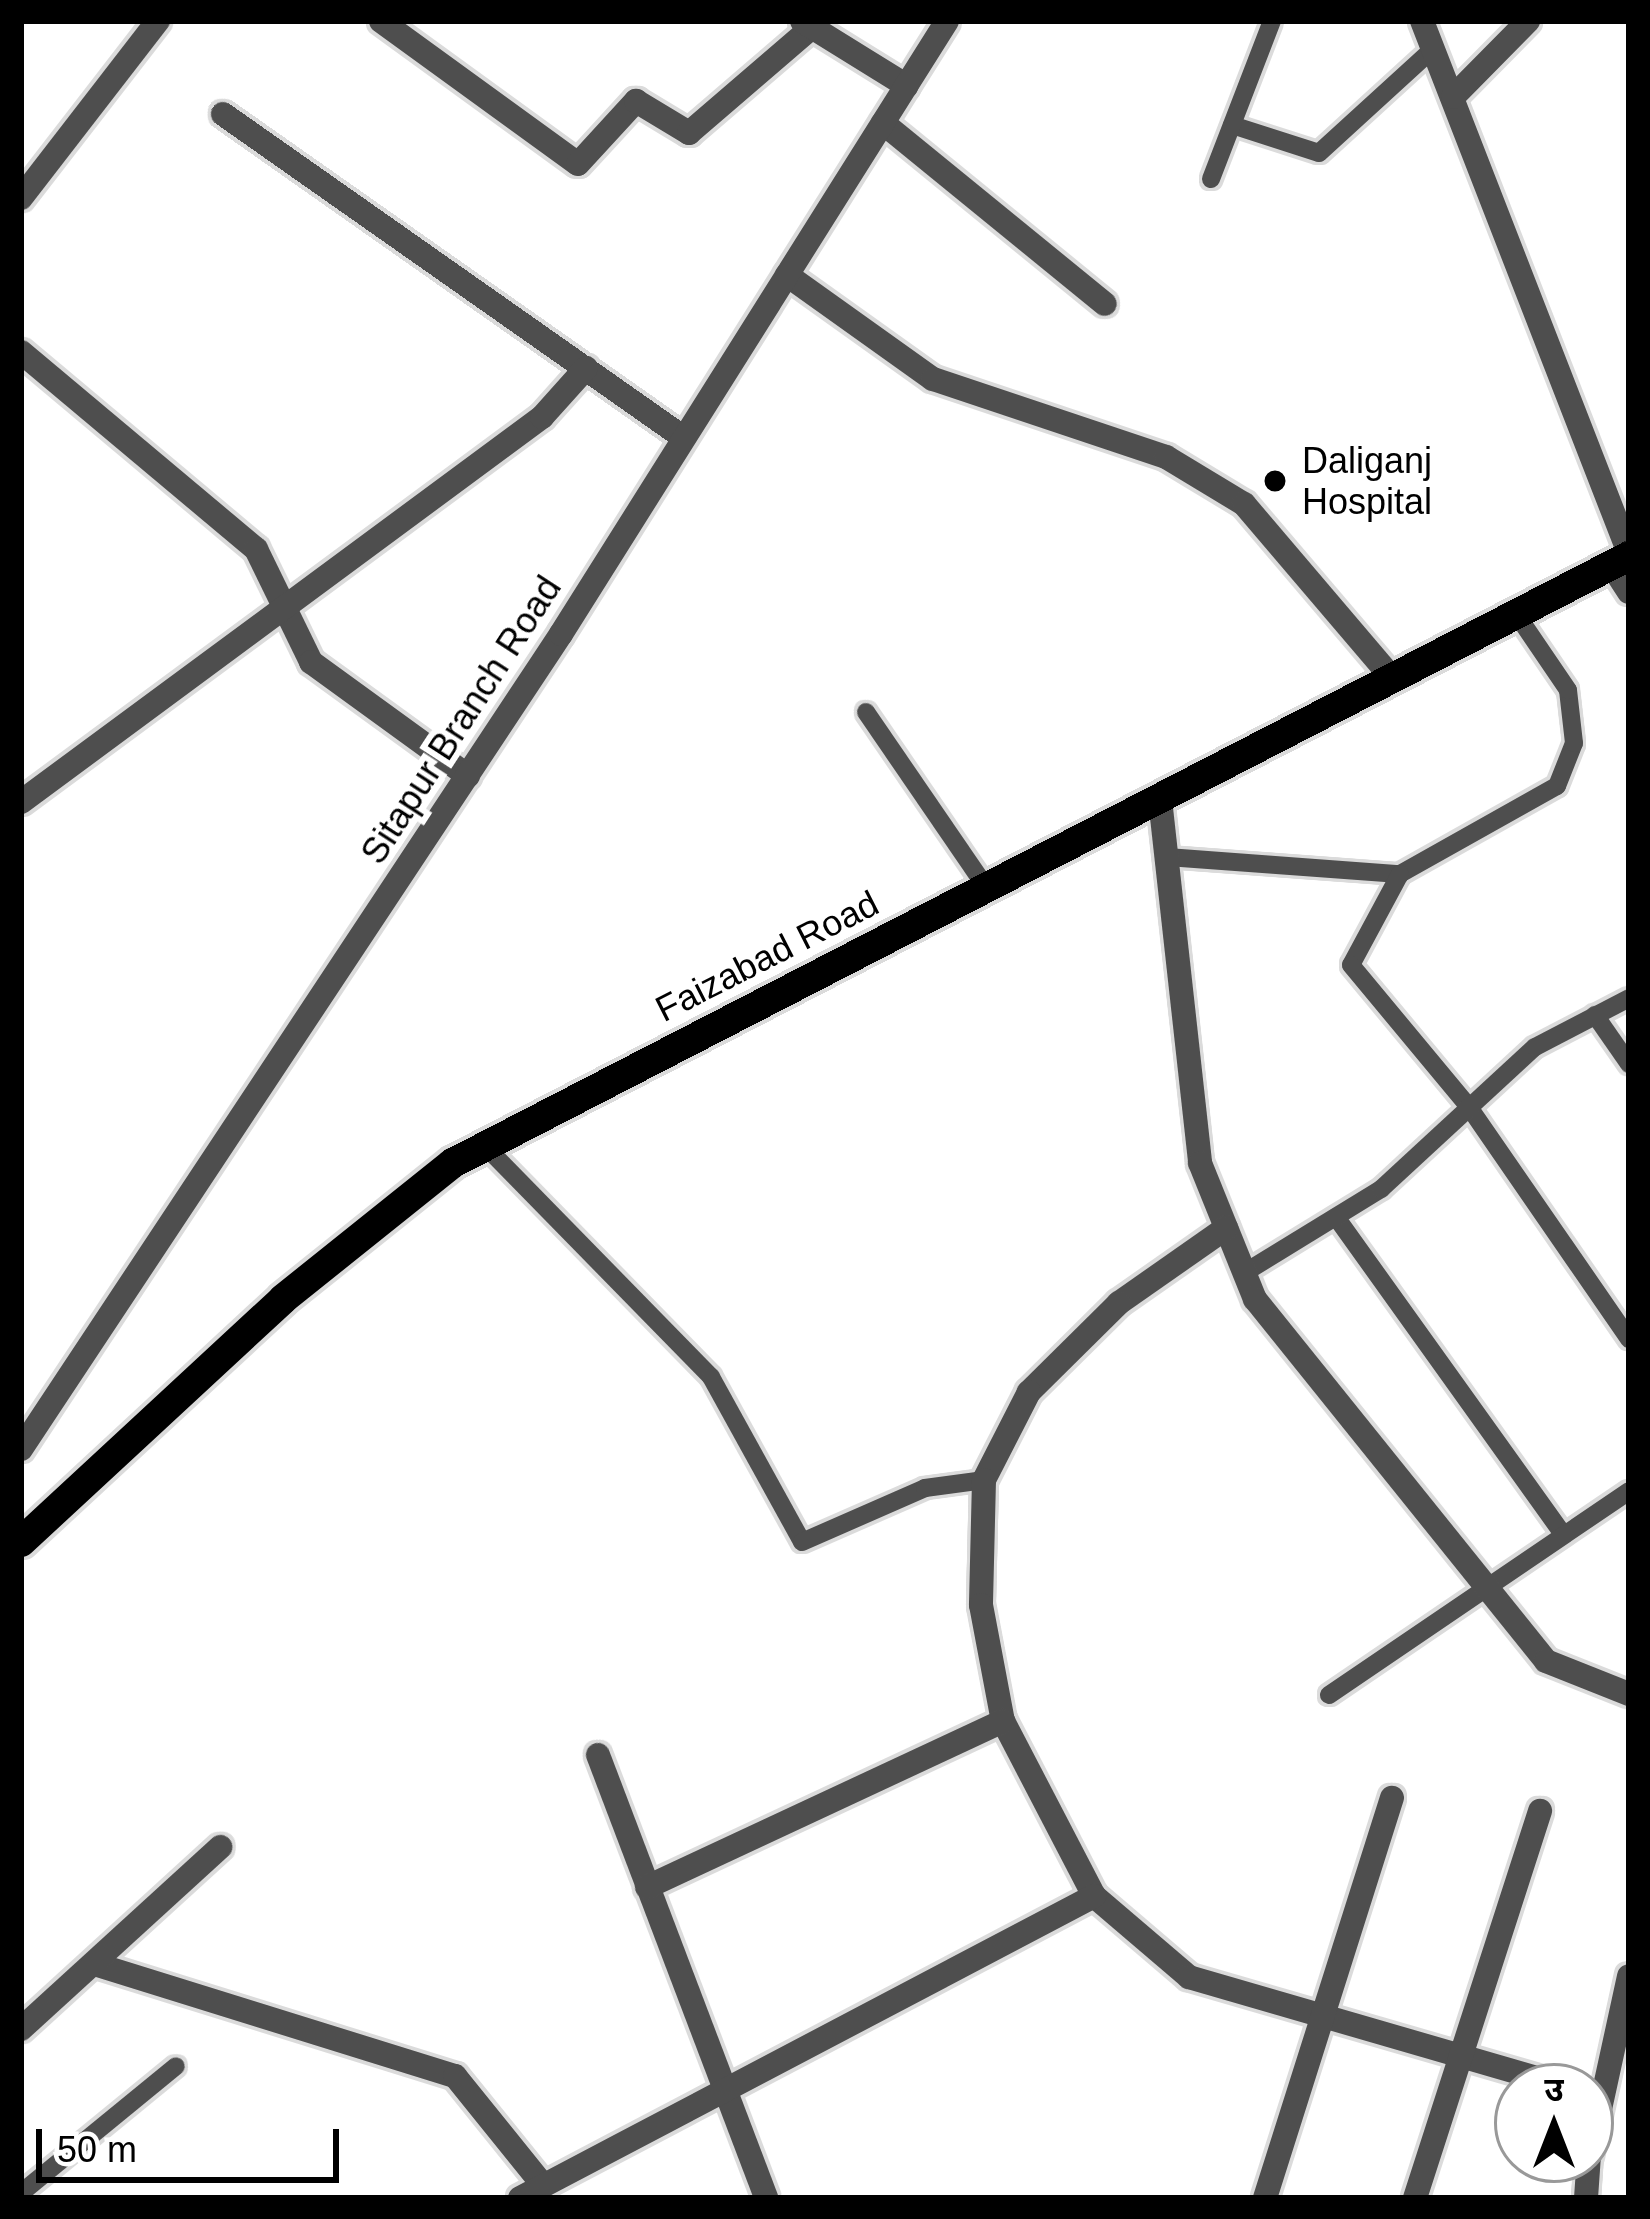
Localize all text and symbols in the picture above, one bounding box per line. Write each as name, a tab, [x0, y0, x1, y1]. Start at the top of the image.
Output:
place label: Daliganj Hospital	[1302, 438, 1432, 523]
marker: Daliganj Hospital	[1259, 465, 1291, 497]
street label: Sitapur Branch Road	[352, 568, 570, 872]
street label: Faizabad Road	[648, 881, 886, 1031]
north arrow	[1494, 2063, 1614, 2183]
text: उ	[1544, 2071, 1564, 2108]
scale bar	[42, 2105, 345, 2179]
text: 50 m	[57, 2129, 137, 2170]

